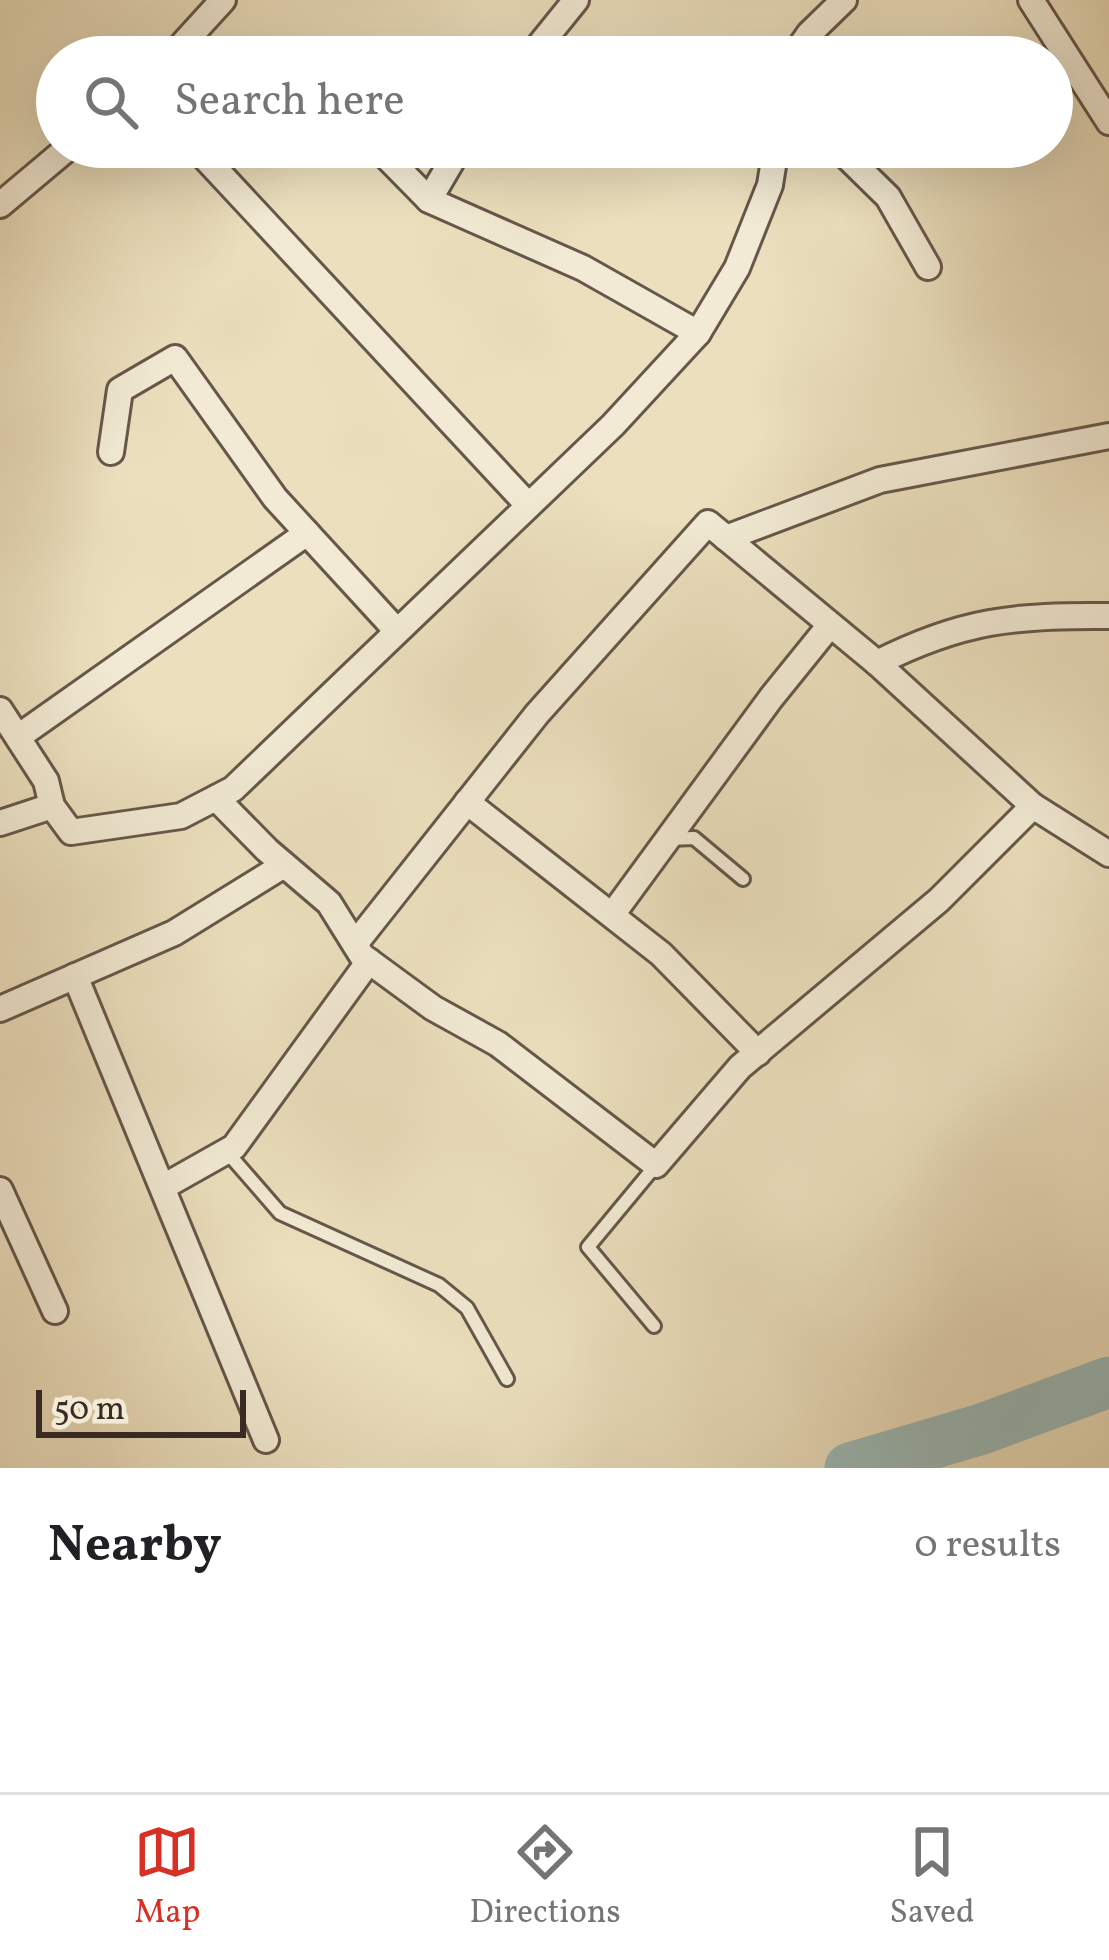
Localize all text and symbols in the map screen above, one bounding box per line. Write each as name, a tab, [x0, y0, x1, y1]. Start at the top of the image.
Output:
search box	[36, 36, 1073, 168]
icon: search	[78, 69, 144, 135]
text: Search here	[174, 71, 405, 134]
scale bar	[36, 1384, 246, 1437]
text: 50 m	[54, 1388, 125, 1434]
text: Nearby	[48, 1511, 222, 1582]
text: 0 results	[914, 1519, 1061, 1573]
tab: Map	[134, 1819, 201, 1937]
tab: Directions	[469, 1819, 621, 1937]
tab: Saved	[890, 1819, 975, 1937]

